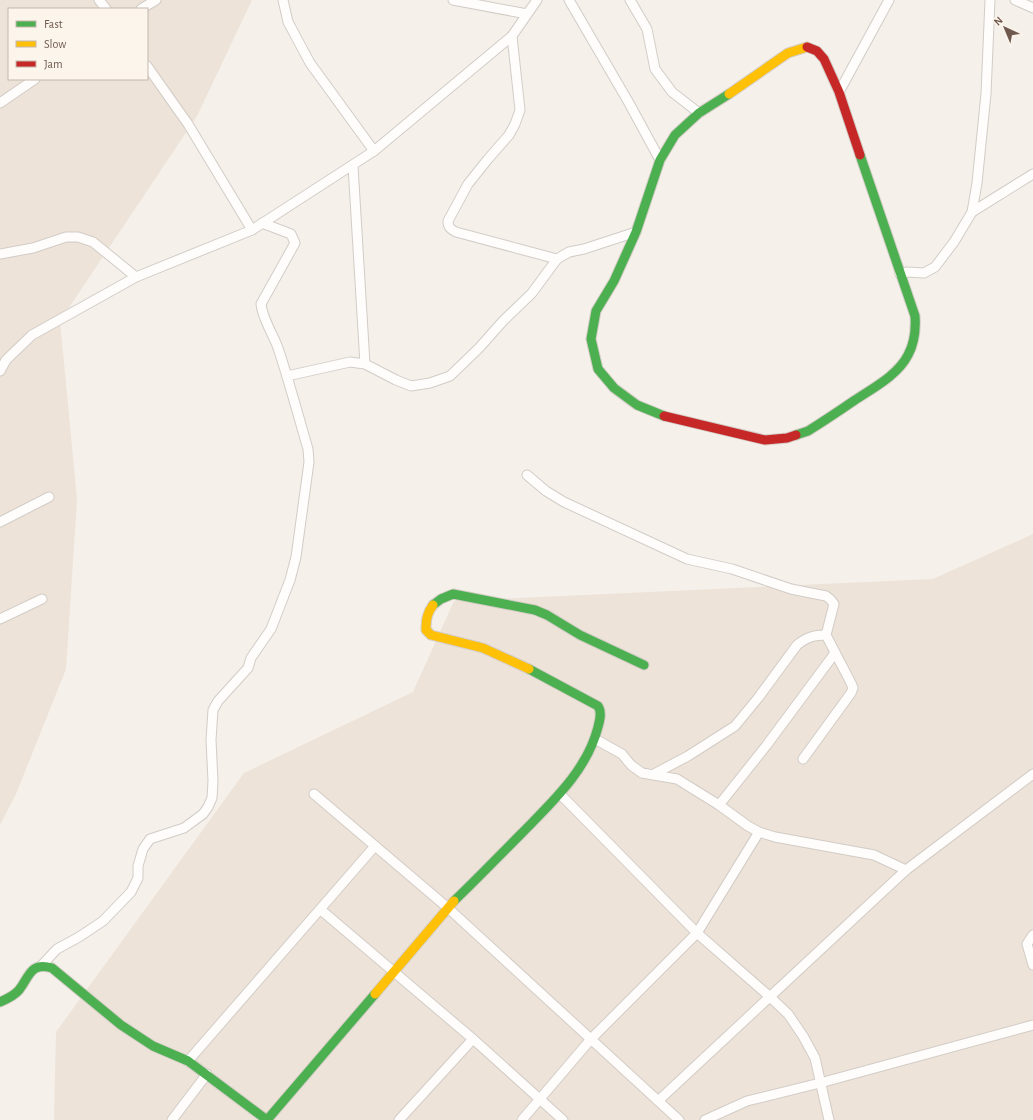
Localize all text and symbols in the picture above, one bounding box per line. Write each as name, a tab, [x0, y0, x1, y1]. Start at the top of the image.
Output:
legend	[8, 8, 148, 80]
north arrow	[985, 8, 1025, 48]
text: N	[992, 15, 1005, 28]
text: Fast	[44, 18, 63, 30]
text: Slow	[44, 38, 66, 50]
text: Jam	[44, 58, 63, 70]

